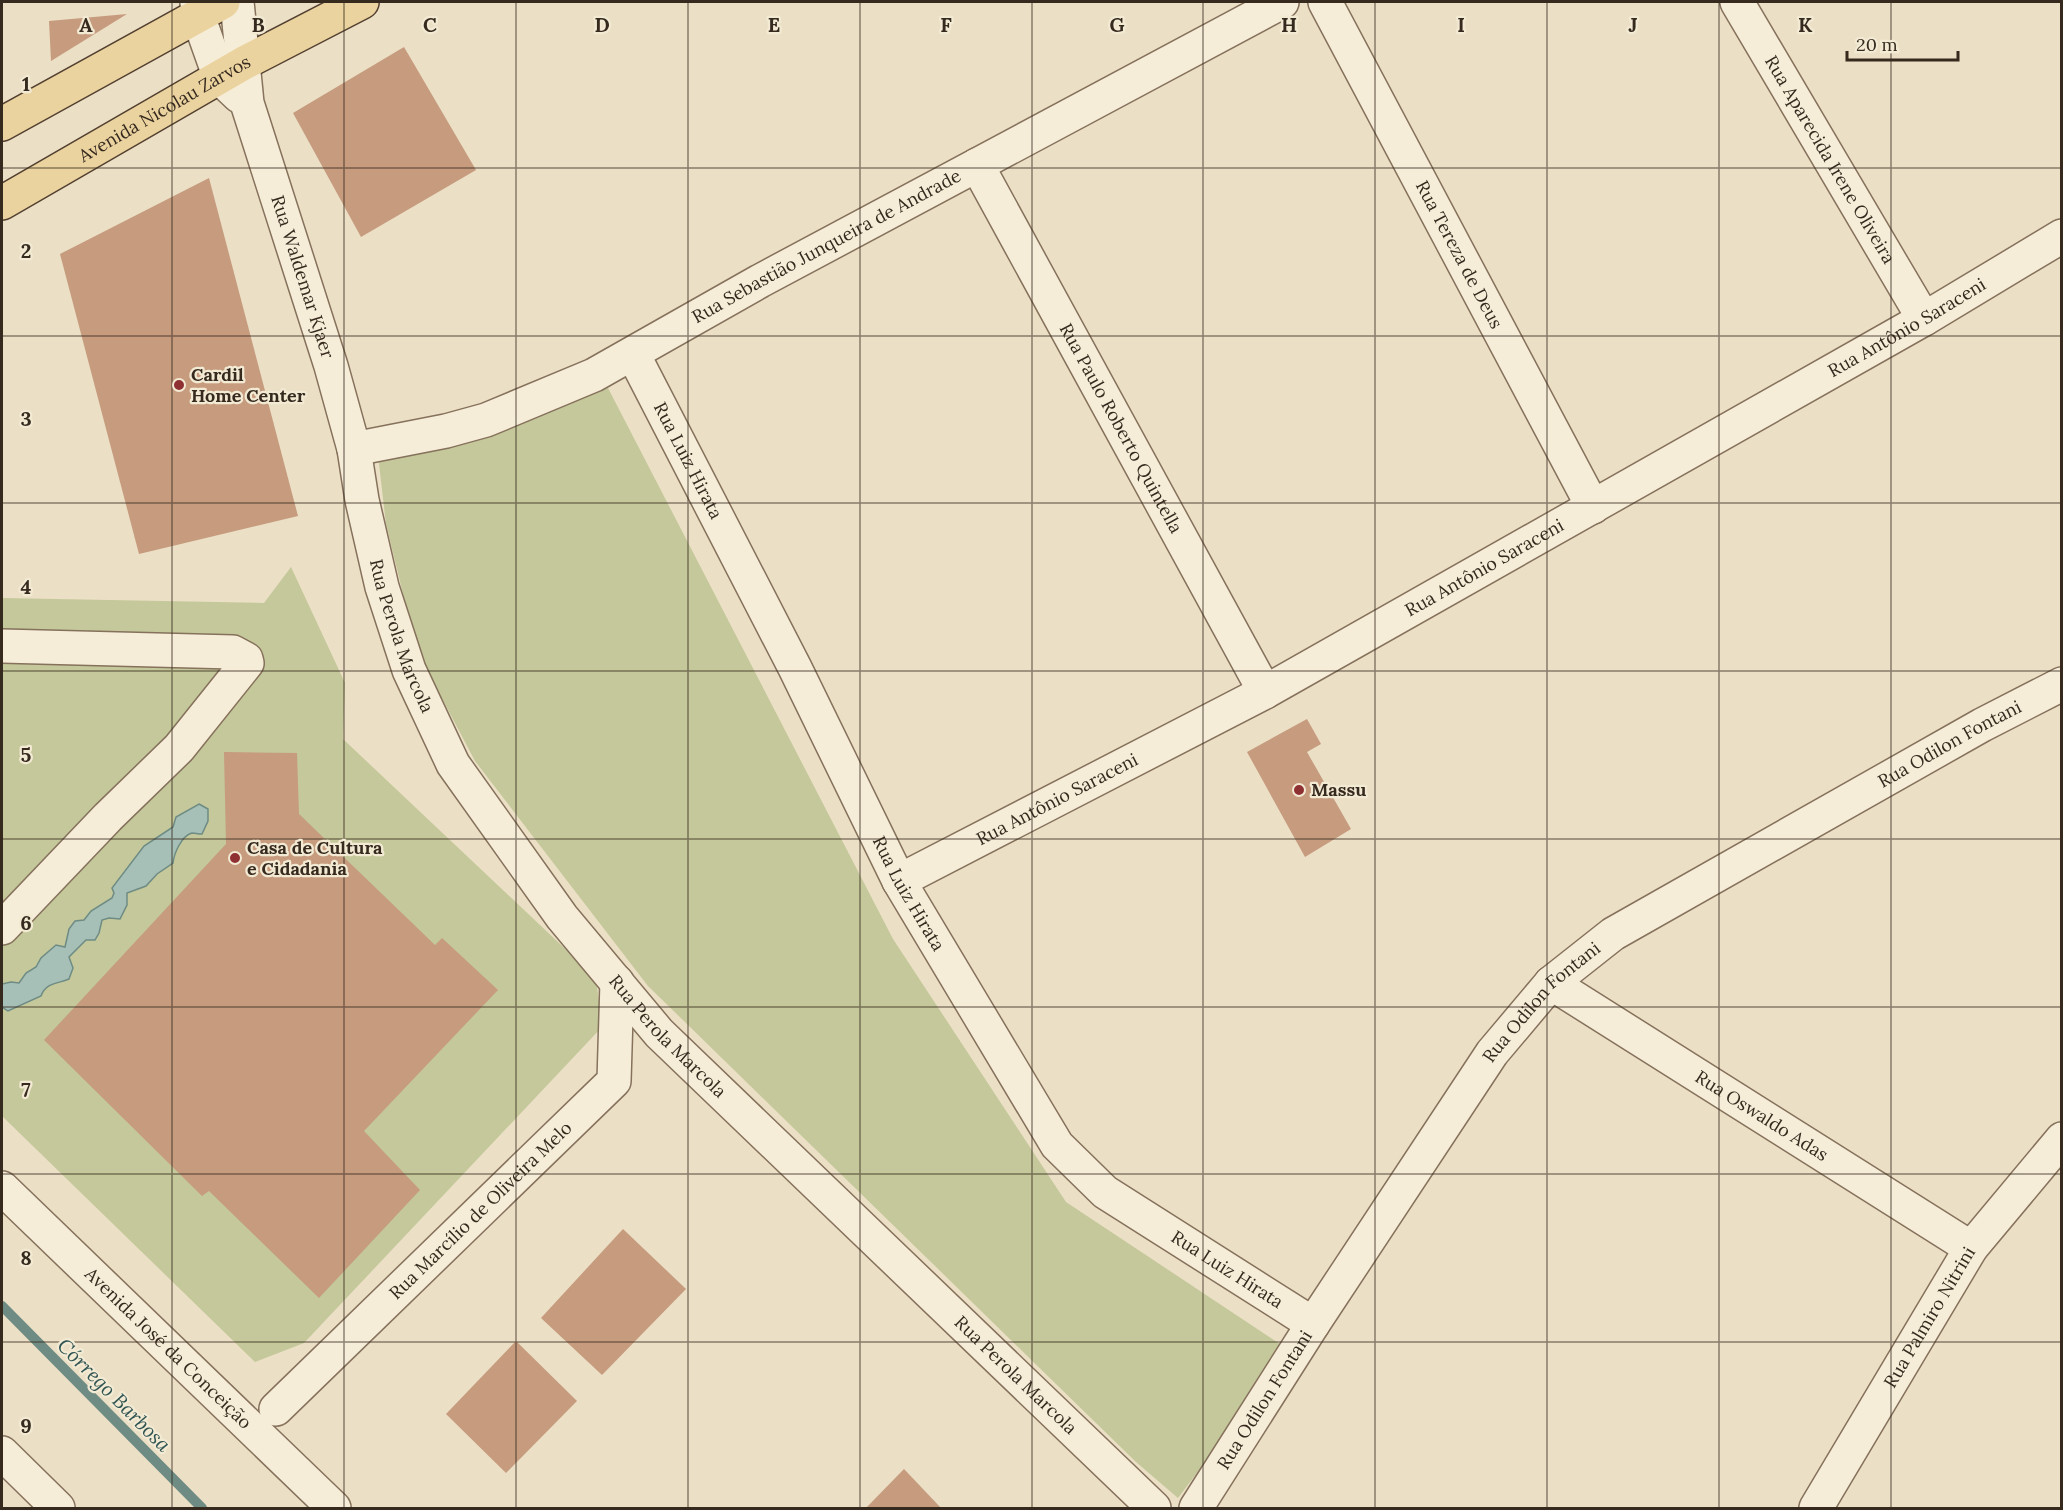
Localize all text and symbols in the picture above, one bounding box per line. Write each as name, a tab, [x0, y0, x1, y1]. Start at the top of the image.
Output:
text: A	[79, 12, 93, 37]
text: B	[251, 12, 265, 37]
text: C	[423, 12, 437, 37]
text: D	[594, 12, 610, 37]
text: E	[768, 12, 780, 37]
text: F	[940, 12, 952, 37]
text: G	[1109, 12, 1125, 37]
text: H	[1281, 12, 1297, 37]
text: I	[1457, 12, 1465, 37]
text: J	[1628, 12, 1638, 37]
text: K	[1798, 12, 1813, 37]
scale bar	[1847, 24, 1958, 62]
text: 20 m	[1856, 33, 1898, 56]
street label: Avenida Nicolau Zarvos	[73, 50, 254, 168]
street label: Rua Aparecida Irene Oliveira	[1760, 51, 1901, 268]
text: 1	[22, 71, 30, 96]
street label: Rua Sebastião Junqueira de Andrade	[688, 164, 965, 328]
street label: Rua Tereza de Deus	[1411, 176, 1508, 333]
street label: Rua Waldemar Kjaer	[266, 192, 340, 361]
text: 2	[21, 238, 31, 263]
street label: Rua Antônio Saraceni	[1824, 273, 1990, 382]
street label: Rua Paulo Roberto Quintella	[1055, 319, 1188, 537]
place label: Cardil Home Center	[191, 363, 306, 407]
marker: Cardil Home Center	[172, 378, 186, 392]
street label: Rua Luiz Hirata	[649, 398, 728, 523]
text: 3	[20, 406, 32, 431]
street label: Rua Antônio Saraceni	[1401, 513, 1568, 621]
street label: Rua Perola Marcola	[365, 557, 439, 716]
text: 4	[21, 574, 32, 599]
street label: Rua Odilon Fontani	[1874, 695, 2025, 793]
text: 5	[21, 742, 32, 767]
street label: Rua Antônio Saraceni	[972, 748, 1142, 850]
place label: Massu	[1311, 778, 1366, 801]
marker: Massu	[1292, 783, 1306, 797]
street label: Rua Luiz Hirata	[868, 832, 950, 955]
place label: Casa de Cultura e Cidadania	[247, 836, 383, 880]
marker: Casa de Cultura e Cidadania	[228, 851, 242, 865]
text: 6	[20, 910, 32, 935]
street label: Rua Odilon Fontani	[1477, 936, 1605, 1067]
street label: Rua Perola Marcola	[604, 970, 732, 1103]
street label: Rua Oswaldo Adas	[1691, 1065, 1833, 1166]
text: 7	[21, 1077, 31, 1102]
street label: Rua Marcílio de Oliveira Melo	[384, 1116, 577, 1304]
street label: Rua Luiz Hirata	[1167, 1225, 1288, 1313]
street label: Rua Palmiro Nitrini	[1878, 1242, 1980, 1392]
text: 8	[20, 1245, 32, 1270]
street label: Avenida José da Conceição	[80, 1262, 257, 1434]
street label: Rua Perola Marcola	[950, 1311, 1082, 1439]
street label: Rua Odilon Fontani	[1212, 1326, 1317, 1474]
water label: Córrego Barbosa	[52, 1333, 176, 1457]
text: 9	[20, 1413, 32, 1438]

